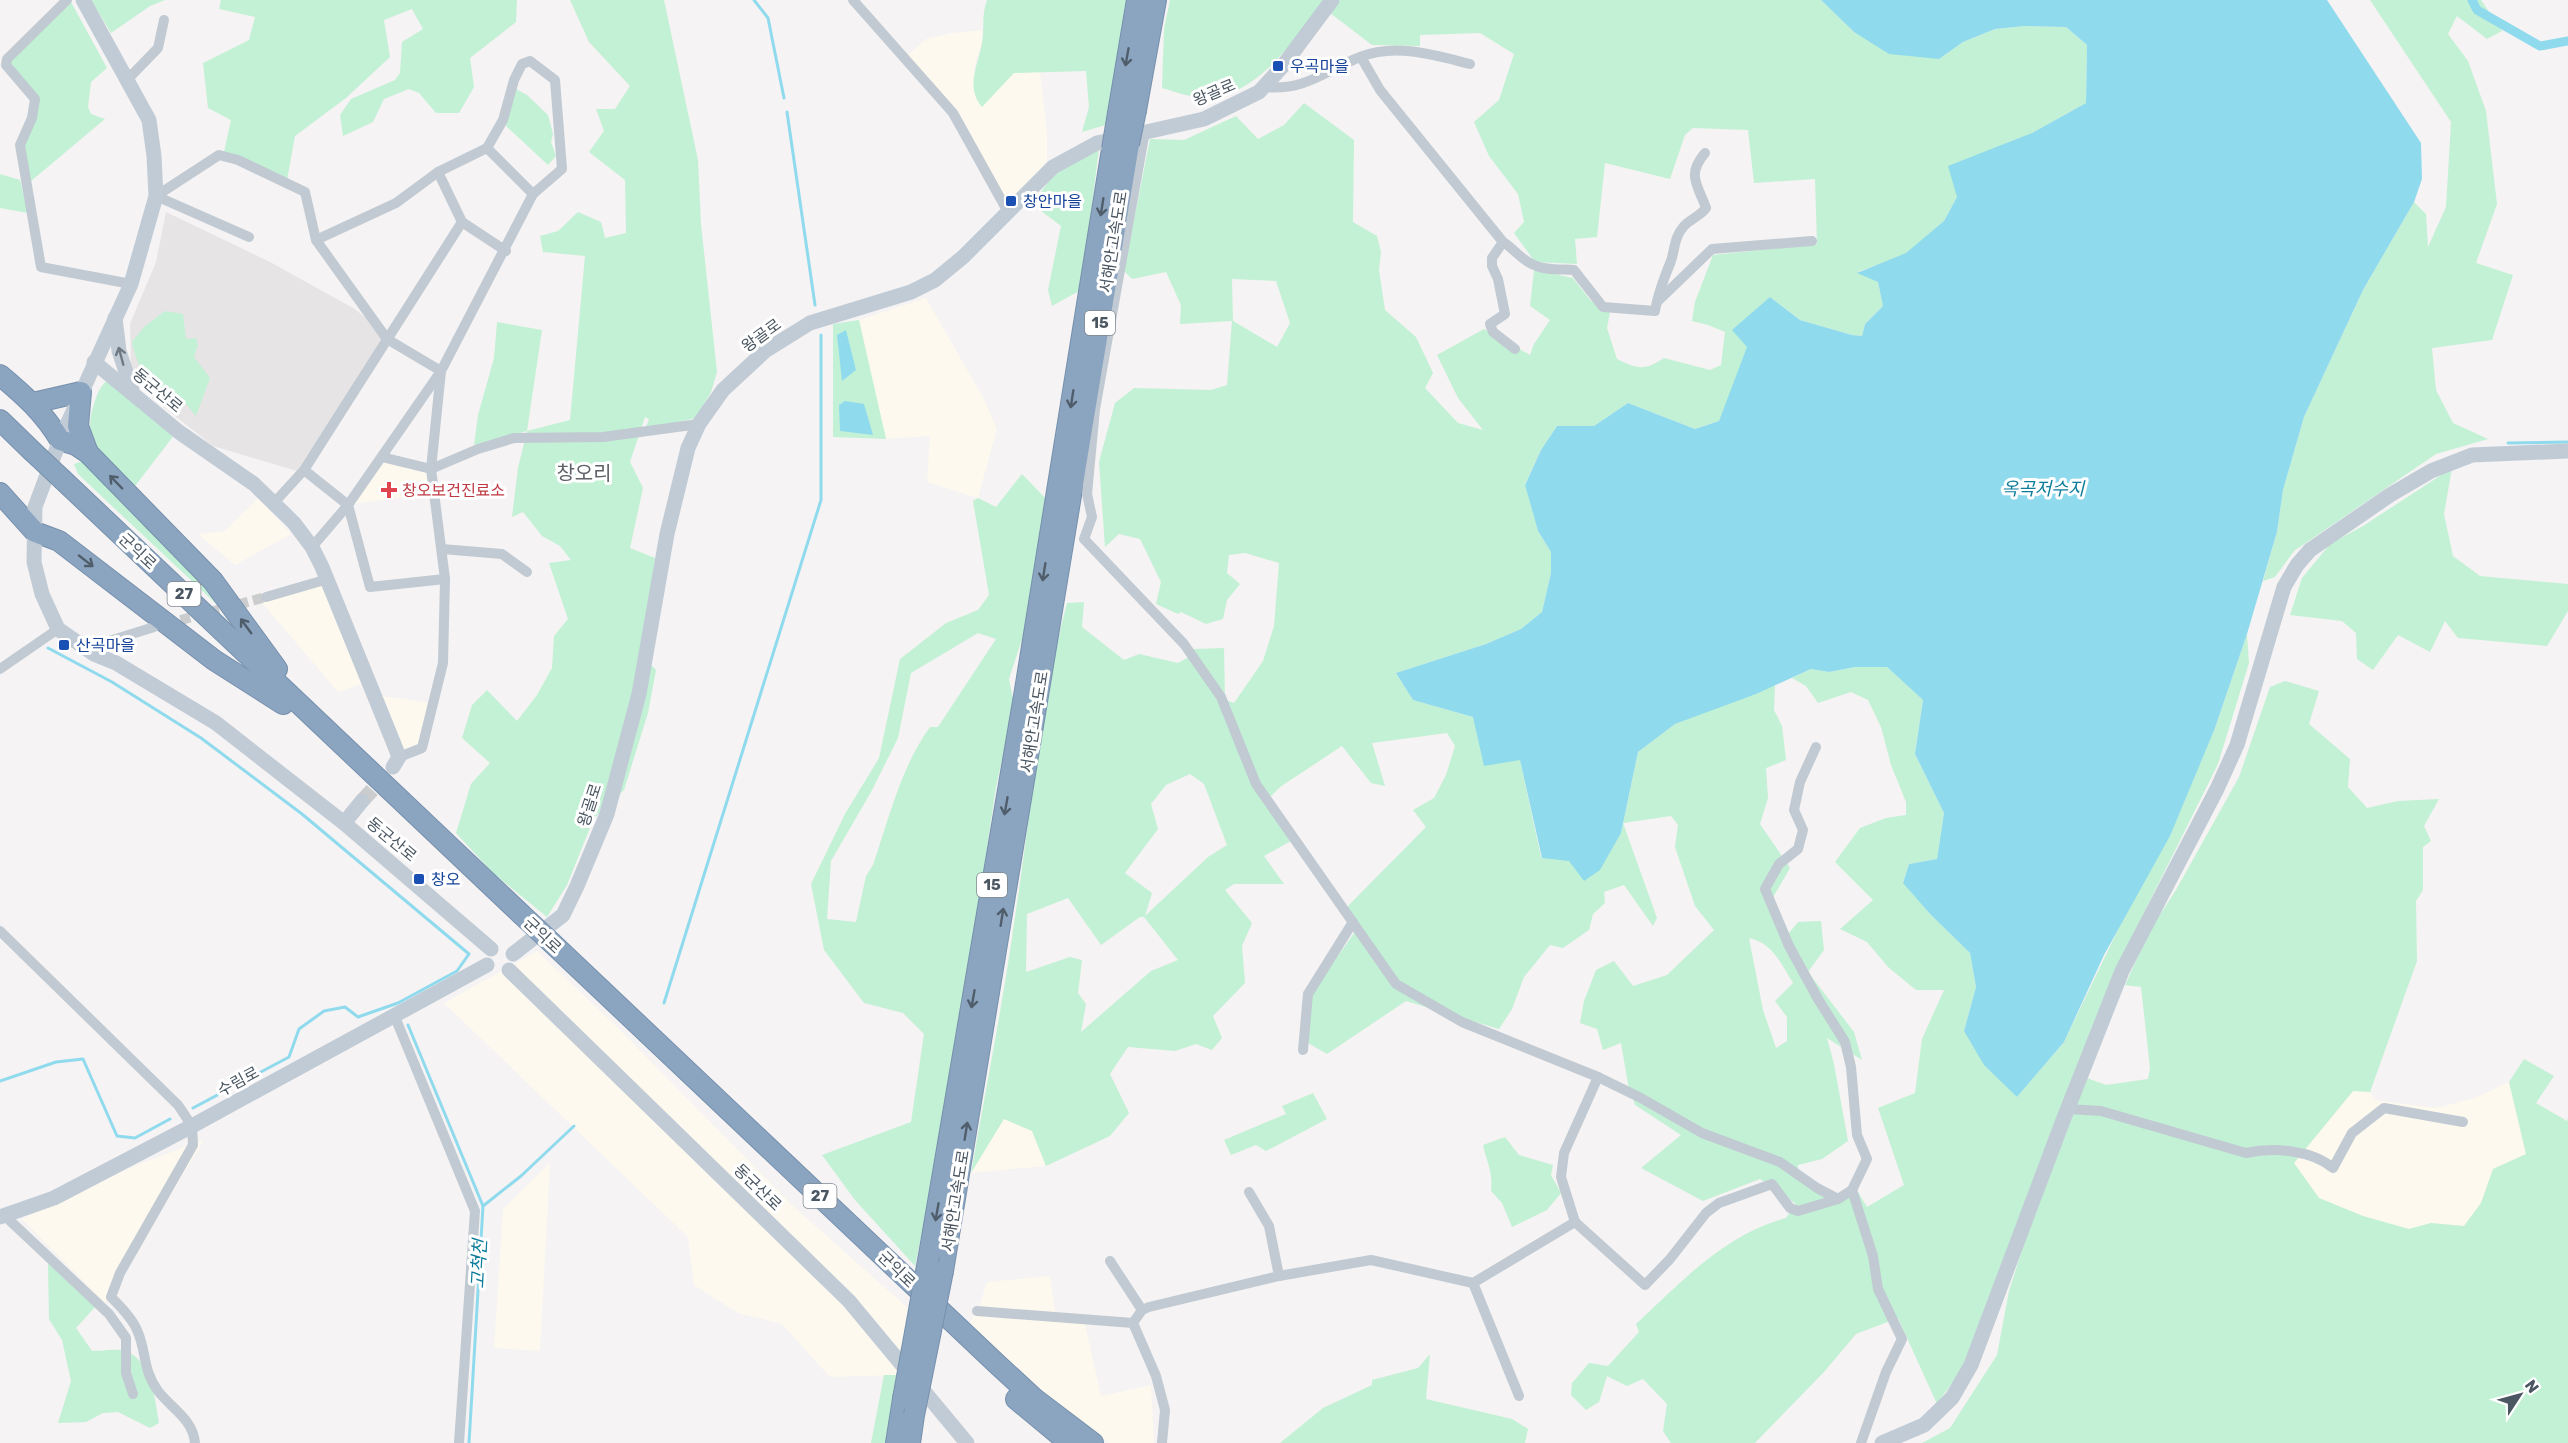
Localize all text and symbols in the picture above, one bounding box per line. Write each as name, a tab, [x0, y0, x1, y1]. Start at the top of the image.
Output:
one-way arrow	[1122, 46, 1133, 66]
place label: 우곡마을	[1290, 57, 1349, 76]
marker: 우곡마을	[1271, 59, 1285, 73]
street label: 왕골로	[1190, 75, 1238, 110]
street label: 서해안고속도로	[1096, 189, 1131, 294]
place label: 창안마을	[1023, 192, 1082, 211]
marker: 창안마을	[1004, 194, 1018, 208]
one-way arrow	[1097, 197, 1108, 216]
road number: 15	[1085, 311, 1115, 335]
street label: 왕골로	[738, 315, 785, 356]
one-way arrow	[115, 347, 127, 366]
street label: 동군산로	[129, 364, 187, 417]
one-way arrow	[1066, 389, 1077, 409]
district label: 창오리	[556, 461, 612, 485]
one-way arrow	[108, 474, 123, 489]
water label: 옥곡저수지	[2002, 478, 2086, 500]
marker: 창오보건진료소	[380, 481, 398, 499]
place label: 창오보건진료소	[402, 481, 505, 500]
street label: 군익로	[115, 529, 160, 574]
one-way arrow	[77, 554, 93, 567]
one-way arrow	[1038, 562, 1049, 582]
road number: 27	[168, 582, 201, 606]
one-way arrow	[239, 619, 252, 635]
place label: 산곡마을	[76, 636, 135, 655]
marker: 산곡마을	[57, 638, 71, 652]
street label: 서해안고속도로	[1017, 669, 1052, 774]
street label: 왕골로	[574, 781, 605, 829]
one-way arrow	[1000, 796, 1011, 816]
street label: 동군산로	[363, 813, 421, 866]
place label: 창오	[431, 870, 460, 889]
marker: 창오	[412, 872, 426, 886]
road number: 15	[977, 873, 1007, 897]
one-way arrow	[997, 908, 1008, 928]
street label: 군익로	[520, 913, 565, 958]
one-way arrow	[967, 988, 978, 1008]
street label: 수림로	[214, 1063, 262, 1100]
one-way arrow	[961, 1121, 972, 1141]
street label: 서해안고속도로	[938, 1148, 973, 1253]
street label: 동군산로	[730, 1160, 786, 1215]
road number: 27	[804, 1184, 836, 1208]
one-way arrow	[931, 1201, 942, 1221]
water label: 고척천	[467, 1236, 491, 1289]
street label: 군익로	[874, 1247, 919, 1292]
north arrow	[2490, 1365, 2550, 1425]
text: N	[2521, 1376, 2543, 1397]

